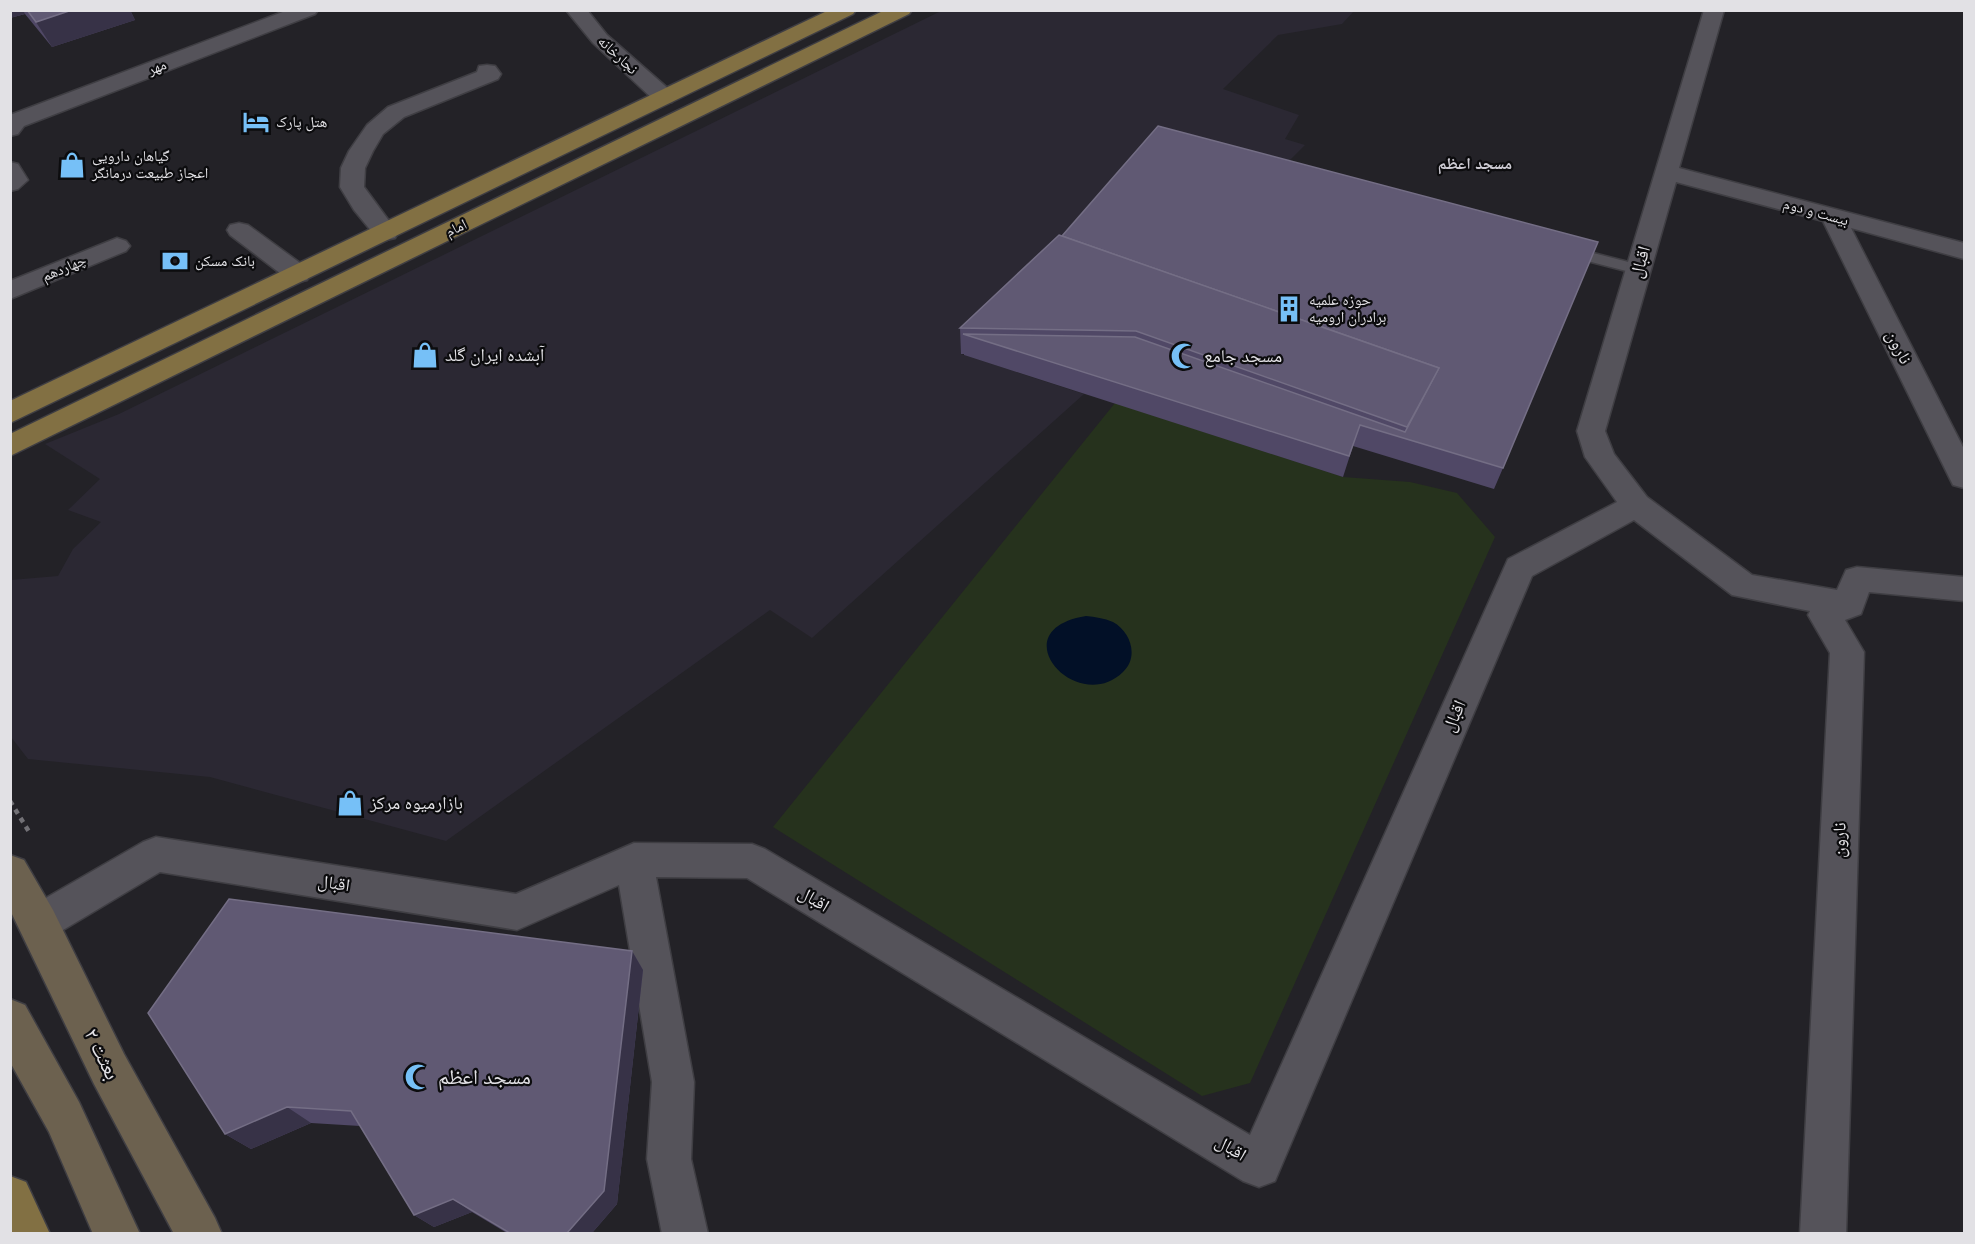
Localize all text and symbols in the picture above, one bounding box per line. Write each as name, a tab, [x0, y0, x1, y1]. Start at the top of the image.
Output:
street label: نجارخانه	[594, 31, 642, 79]
street label: مهر	[144, 54, 169, 80]
hotel icon: هتل پارک	[241, 107, 271, 137]
place label: هتل پارک	[276, 112, 327, 132]
place label: گیاهان دارویی اعجاز طبیعت درمانگر	[91, 146, 208, 183]
shop icon: گیاهان دارویی اعجاز طبیعت درمانگر	[57, 150, 87, 180]
district label: مسجد اعظم	[1438, 153, 1512, 175]
street label: بیست و دوم	[1781, 194, 1851, 230]
street label: امام	[442, 214, 470, 242]
street label: اقبال	[1624, 243, 1656, 281]
bank icon: بانک مسکن	[160, 246, 190, 276]
street label: چهاردهم	[39, 250, 90, 286]
place label: بانک مسکن	[195, 251, 255, 271]
place label: حوزه علمیه برادران ارومیه	[1309, 290, 1386, 327]
building icon: حوزه علمیه برادران ارومیه	[1274, 294, 1304, 324]
street label: نارون	[1880, 326, 1918, 368]
shop icon: آبشده ایران گلد	[410, 340, 440, 370]
mosque icon: مسجد جامع	[1169, 341, 1199, 371]
place label: آبشده ایران گلد	[445, 343, 545, 367]
place label: مسجد جامع	[1204, 344, 1282, 368]
street label: اقبال	[1436, 696, 1472, 736]
shop icon: بازارمیوه مرکز	[335, 788, 365, 818]
place label: بازارمیوه مرکز	[369, 791, 463, 815]
street label: نارون	[1826, 822, 1852, 858]
street label: اقبال	[316, 869, 352, 897]
street label: اقبال	[794, 880, 834, 918]
street label: بعثت ۲	[78, 1024, 126, 1084]
mosque icon: مسجد اعظم	[403, 1062, 433, 1092]
place label: مسجد اعظم	[438, 1063, 531, 1091]
street label: اقبال	[1211, 1129, 1251, 1167]

